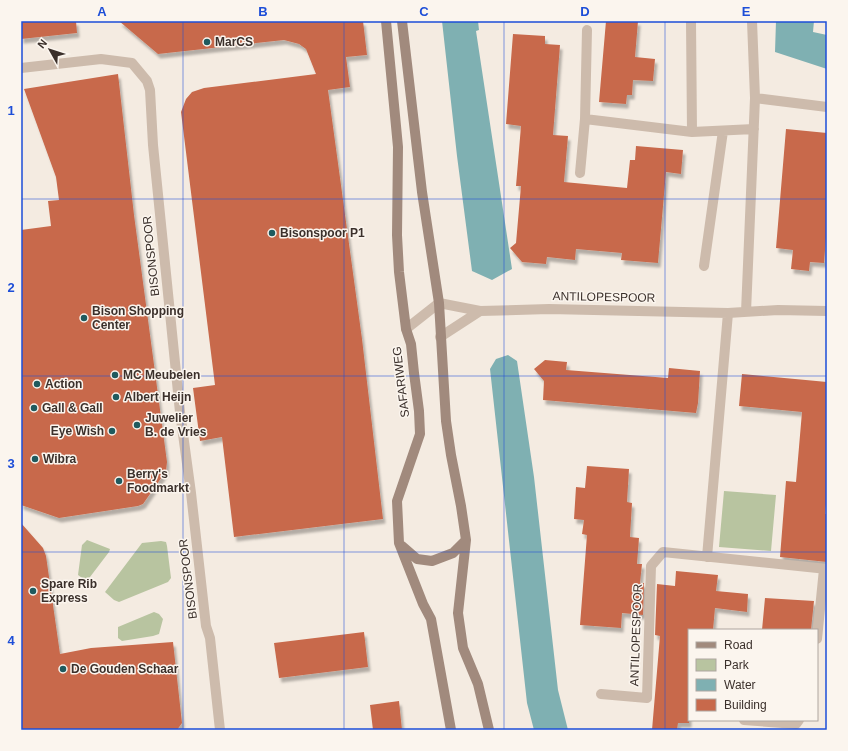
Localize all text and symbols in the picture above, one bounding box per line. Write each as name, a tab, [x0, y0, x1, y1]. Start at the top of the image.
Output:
text: A	[97, 4, 107, 19]
text: B	[258, 4, 268, 19]
text: C	[419, 4, 429, 19]
text: D	[580, 4, 590, 19]
text: E	[742, 4, 751, 19]
north arrow	[30, 30, 70, 70]
place label: MarCS	[215, 35, 253, 49]
text: N	[35, 37, 49, 51]
marker: MarCS	[202, 37, 212, 47]
text: 1	[7, 103, 15, 118]
street label: BISONSPOOR	[140, 215, 162, 297]
place label: Bisonspoor P1	[280, 226, 365, 240]
marker: Bisonspoor P1	[267, 228, 277, 238]
text: 2	[7, 280, 15, 295]
street label: ANTILOPESPOOR	[553, 289, 656, 305]
place label: Bison Shopping Center	[92, 304, 184, 332]
marker: Bison Shopping Center	[79, 313, 89, 323]
street label: SAFARIWEG	[390, 346, 412, 418]
place label: MC Meubelen	[123, 368, 200, 382]
marker: MC Meubelen	[110, 370, 120, 380]
place label: Action	[45, 377, 82, 391]
marker: Action	[32, 379, 42, 389]
place label: Albert Heijn	[124, 390, 191, 404]
marker: Albert Heijn	[111, 392, 121, 402]
place label: Gall & Gall	[42, 401, 103, 415]
marker: Gall & Gall	[29, 403, 39, 413]
place label: Juwelier B. de Vries	[145, 411, 207, 439]
marker: Juwelier B. de Vries	[132, 420, 142, 430]
place label: Eye Wish	[51, 424, 104, 438]
marker: Eye Wish	[107, 426, 117, 436]
place label: Wibra	[43, 452, 77, 466]
marker: Wibra	[30, 454, 40, 464]
text: 3	[7, 456, 15, 471]
place label: Berry's Foodmarkt	[127, 467, 189, 495]
marker: Berry's Foodmarkt	[114, 476, 124, 486]
street label: BISONSPOOR	[176, 538, 200, 620]
place label: Spare Rib Express	[41, 577, 97, 605]
street label: ANTILOPESPOOR	[627, 583, 645, 687]
marker: Spare Rib Express	[28, 586, 38, 596]
legend	[688, 629, 818, 721]
text: 4	[7, 633, 15, 648]
text: Road	[724, 638, 753, 652]
text: Park	[724, 658, 750, 672]
place label: De Gouden Schaar	[71, 662, 179, 676]
marker: De Gouden Schaar	[58, 664, 68, 674]
text: Water	[724, 678, 756, 692]
text: Building	[724, 698, 767, 712]

